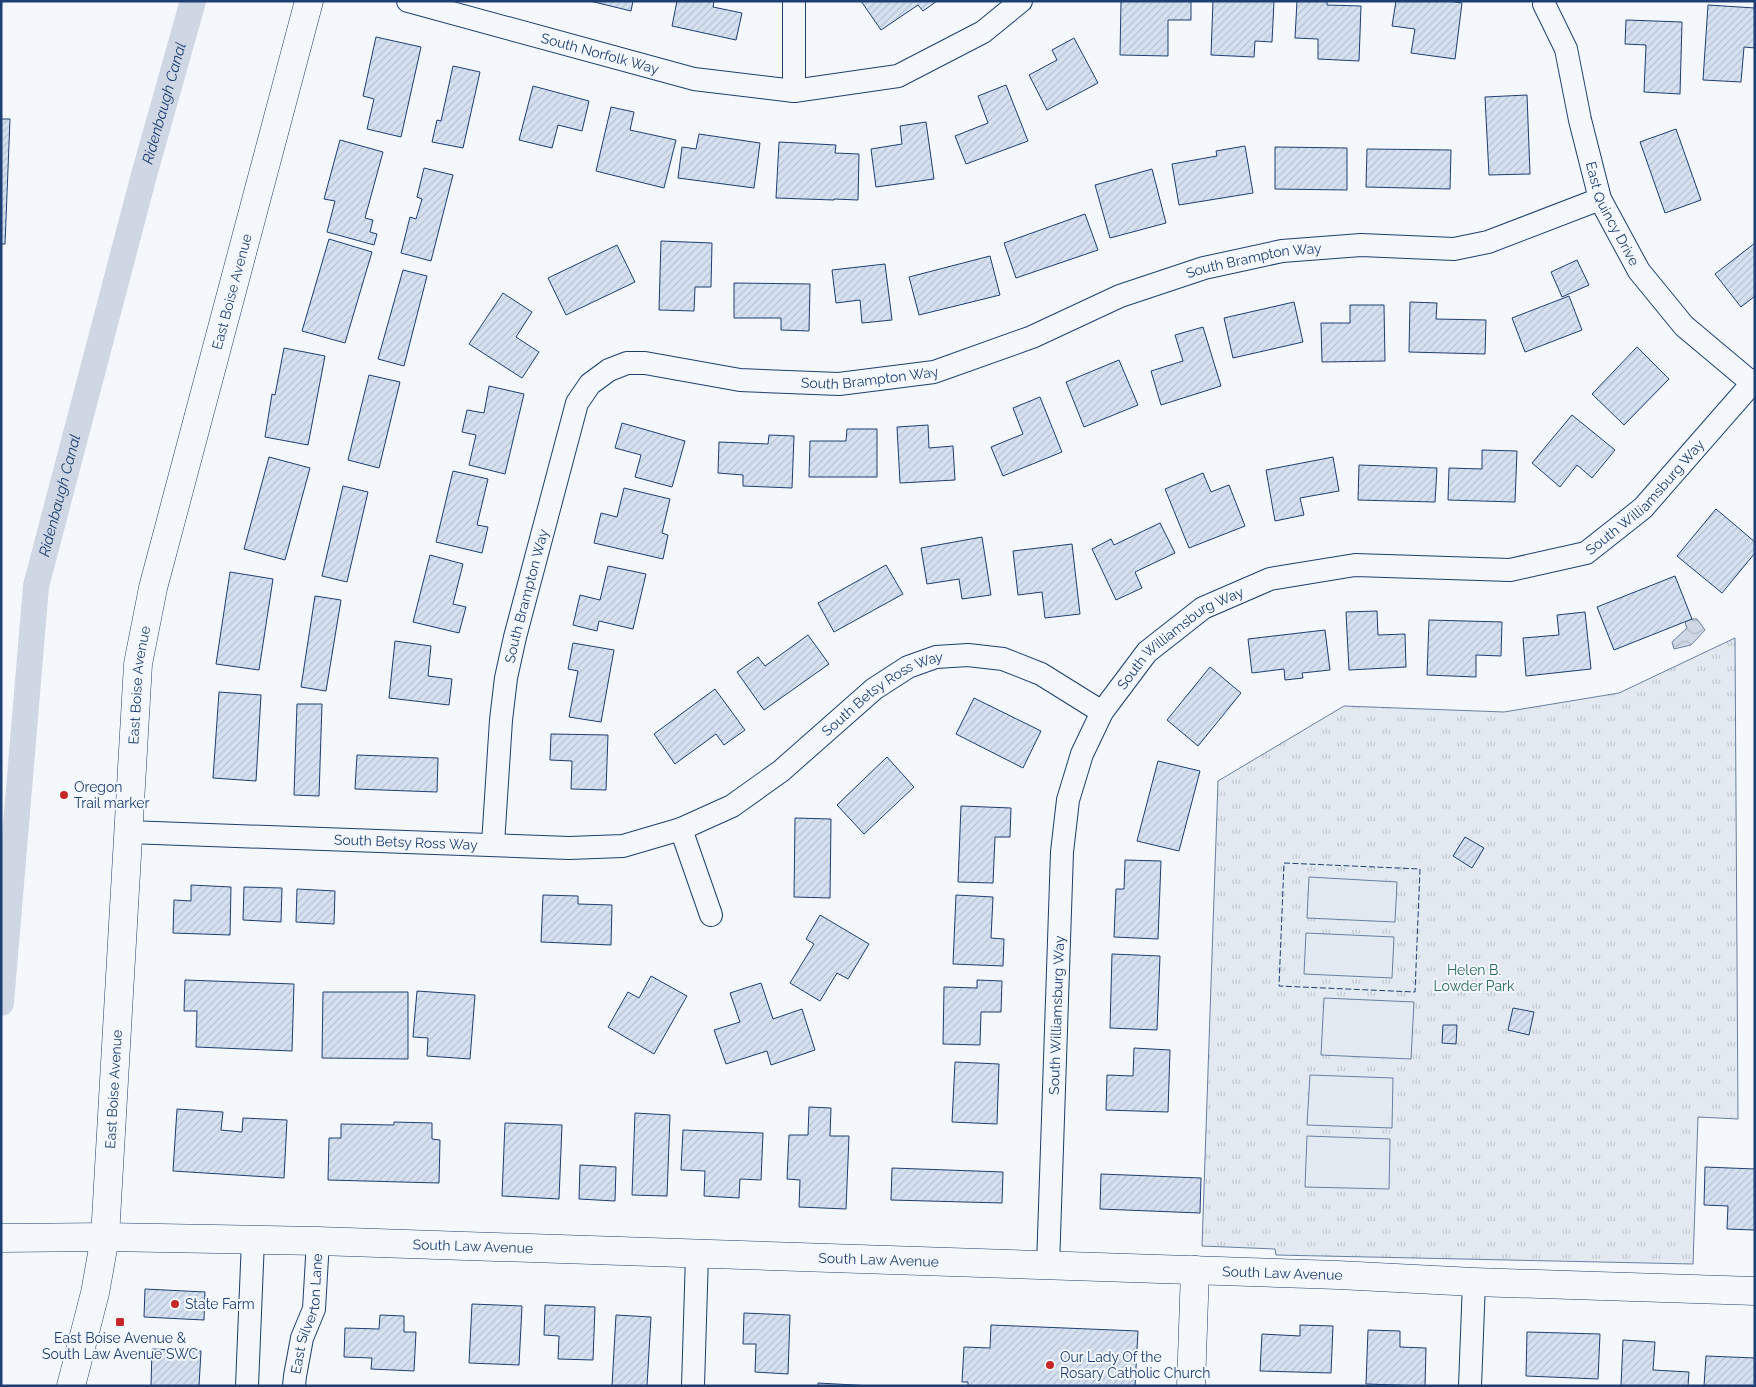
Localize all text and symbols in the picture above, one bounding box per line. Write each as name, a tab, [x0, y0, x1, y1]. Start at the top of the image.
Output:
street label: South Norfolk Way	[539, 30, 661, 77]
water label: Ridenbaugh Canal	[139, 40, 190, 166]
street label: East Quincy Drive	[1583, 160, 1643, 268]
street label: East Boise Avenue	[209, 232, 255, 351]
street label: South Brampton Way	[1184, 240, 1322, 281]
street label: South Brampton Way	[801, 363, 941, 392]
water label: Ridenbaugh Canal	[35, 432, 84, 559]
street label: South Williamsburg Way	[1583, 436, 1708, 558]
street label: South Brampton Way	[501, 527, 551, 665]
street label: South Williamsburg Way	[1114, 583, 1246, 693]
street label: East Boise Avenue	[125, 624, 153, 745]
street label: South Betsy Ross Way	[818, 649, 944, 739]
place label: Oregon Trail marker	[74, 779, 149, 811]
marker: Oregon Trail marker	[58, 789, 70, 801]
street label: South Betsy Ross Way	[334, 831, 478, 853]
street label: South Williamsburg Way	[1046, 935, 1067, 1095]
park label: Helen B. Lowder Park	[1434, 962, 1515, 994]
street label: East Boise Avenue	[102, 1029, 125, 1149]
street label: South Law Avenue	[412, 1236, 533, 1256]
street label: South Law Avenue	[818, 1250, 939, 1270]
street label: East Silverton Lane	[288, 1253, 325, 1375]
street label: South Law Avenue	[1222, 1263, 1343, 1283]
place label: State Farm	[185, 1296, 255, 1312]
marker: State Farm	[169, 1298, 181, 1310]
marker: East Boise Avenue & South Law Avenue SWC	[114, 1316, 126, 1328]
place label: East Boise Avenue & South Law Avenue SWC	[42, 1330, 198, 1362]
place label: Our Lady Of the Rosary Catholic Church	[1060, 1349, 1210, 1381]
marker: Our Lady Of the Rosary Catholic Church	[1044, 1359, 1056, 1371]

